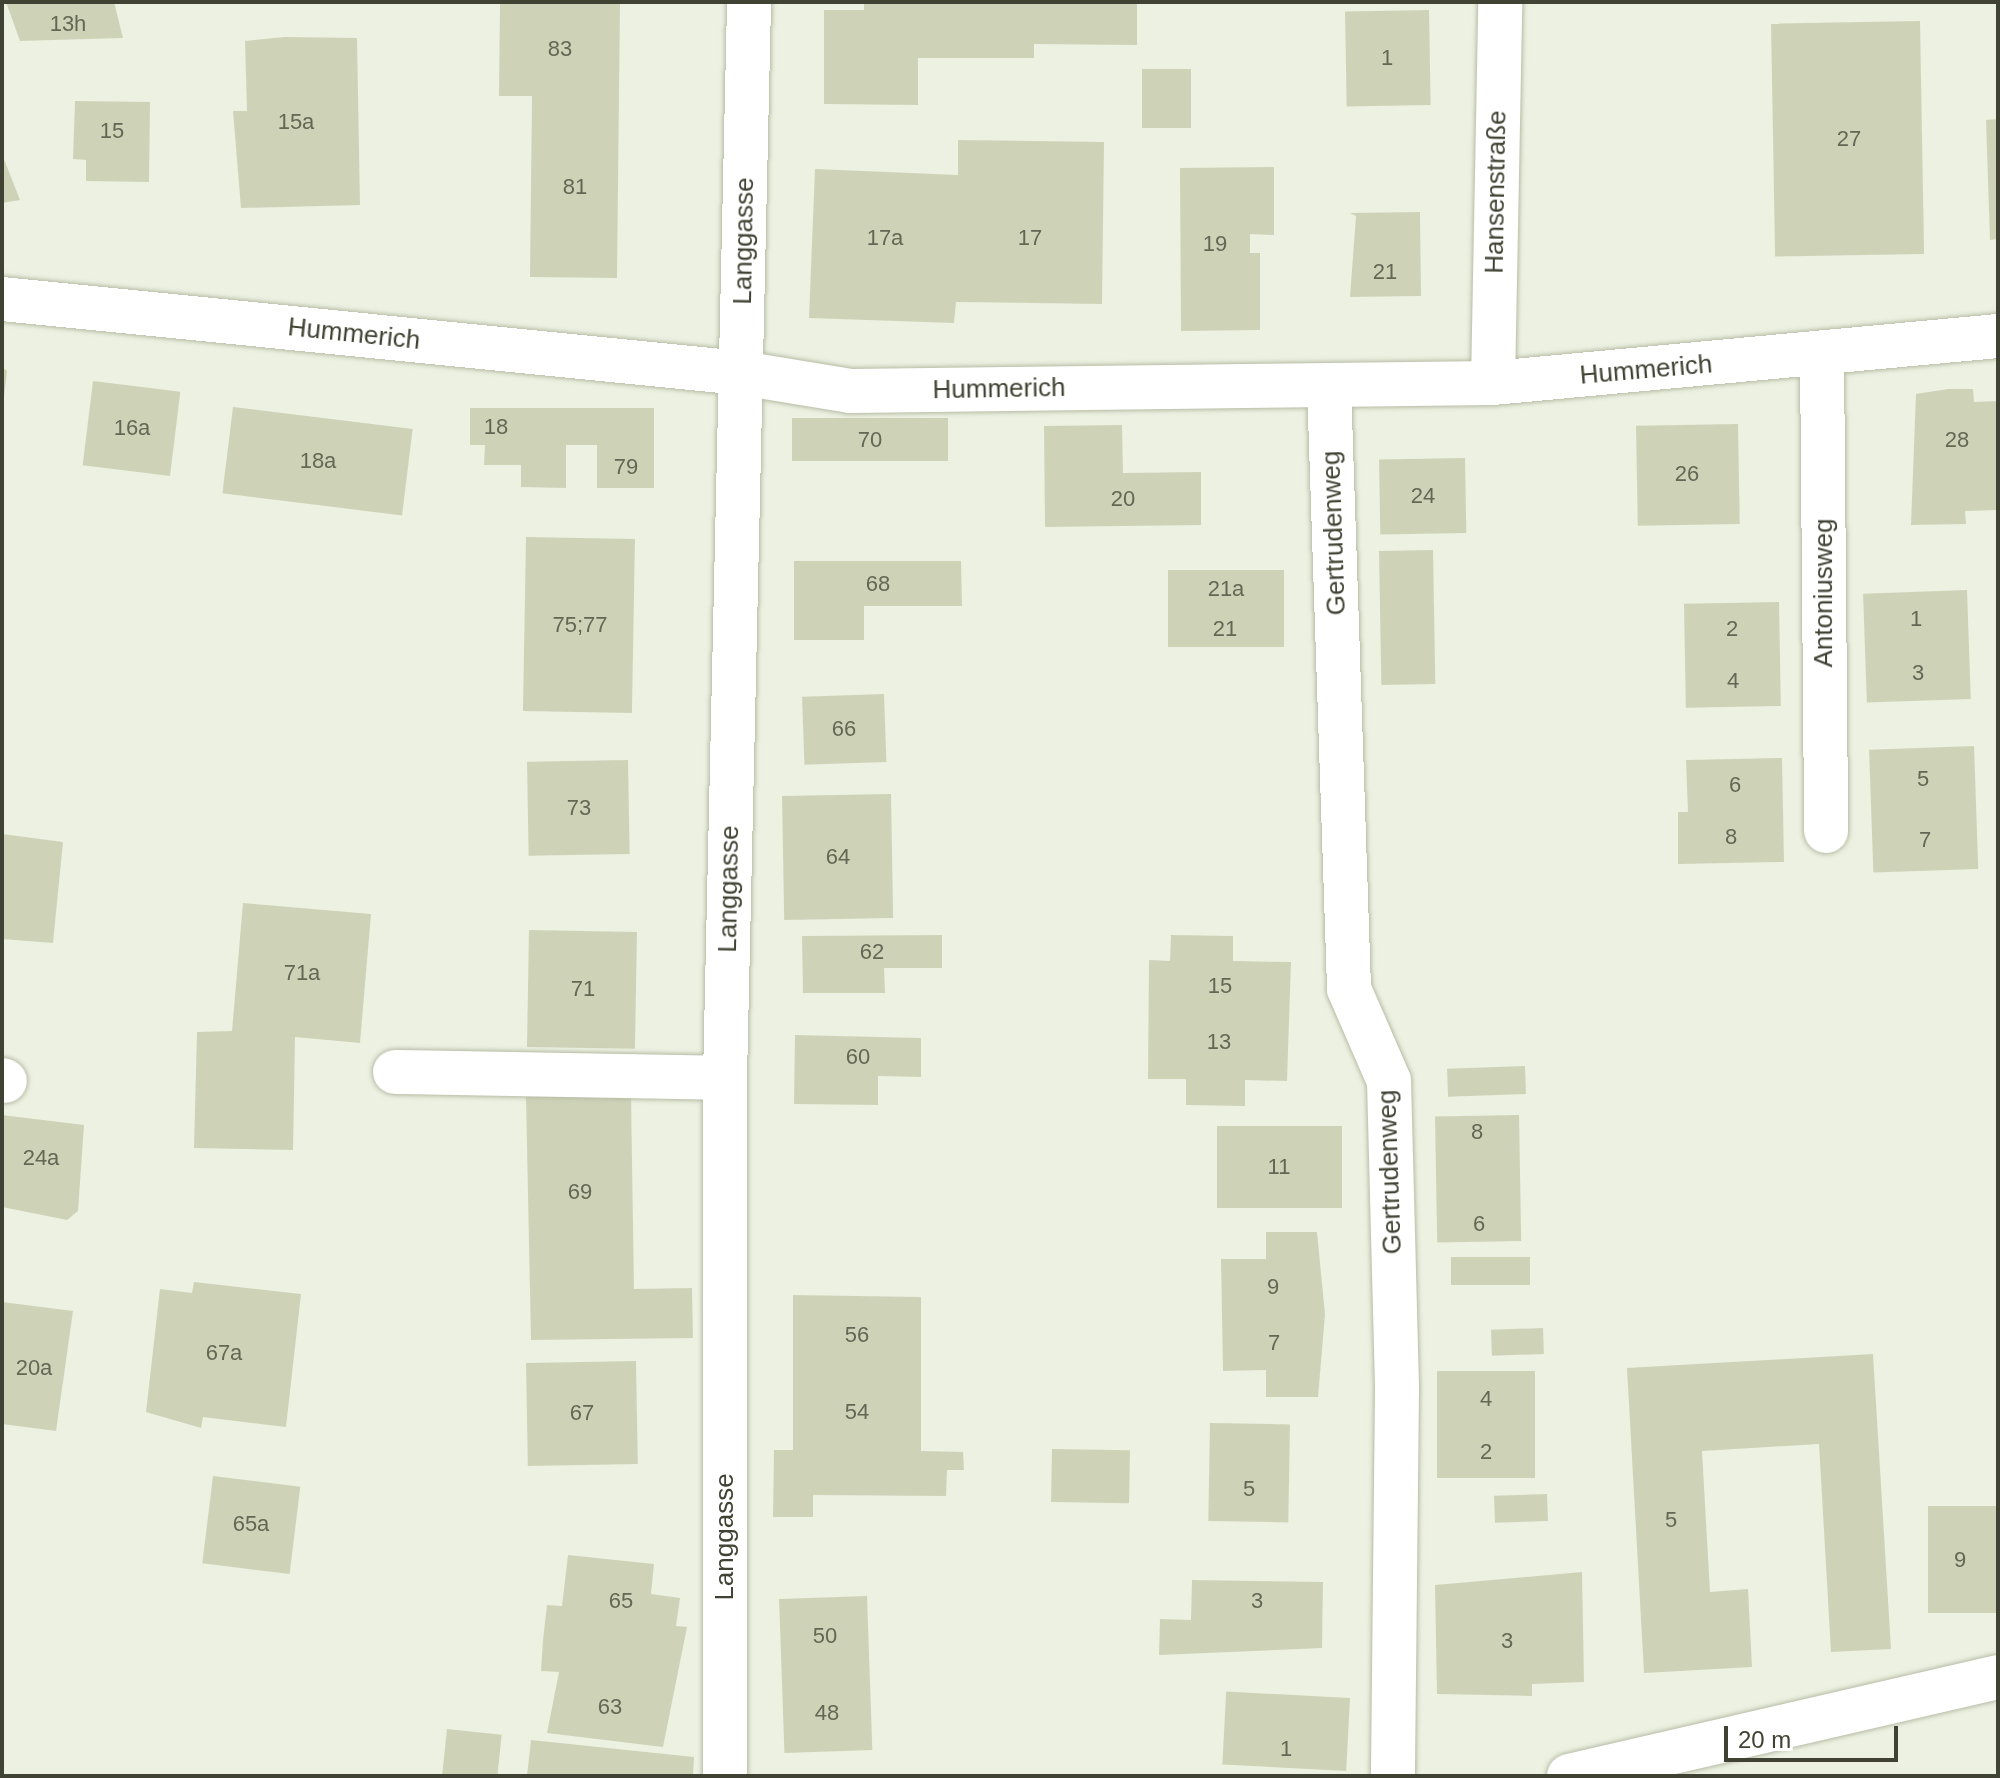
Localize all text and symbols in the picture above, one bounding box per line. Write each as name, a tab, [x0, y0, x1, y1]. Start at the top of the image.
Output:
house number: 13h	[50, 11, 86, 37]
house number: 83	[548, 36, 572, 62]
house number: 1	[1381, 45, 1393, 71]
house number: 15a	[278, 109, 314, 135]
street label: Hansenstraße	[1479, 110, 1513, 274]
house number: 15	[100, 118, 124, 144]
house number: 27	[1837, 126, 1861, 152]
house number: 81	[563, 174, 587, 200]
street label: Langgasse	[727, 177, 761, 305]
house number: 17a	[867, 225, 903, 251]
house number: 17	[1018, 225, 1042, 251]
house number: 19	[1203, 231, 1227, 257]
house number: 21	[1373, 259, 1397, 285]
street label: Hummerich	[286, 312, 422, 356]
street label: Hummerich	[1578, 349, 1714, 391]
street label: Hummerich	[932, 372, 1066, 406]
house number: 18	[484, 414, 508, 440]
house number: 16a	[114, 415, 150, 441]
house number: 70	[858, 427, 882, 453]
house number: 28	[1945, 427, 1969, 453]
house number: 18a	[300, 448, 336, 474]
street label: Gertrudenweg	[1316, 450, 1352, 616]
house number: 79	[614, 454, 638, 480]
house number: 26	[1675, 461, 1699, 487]
house number: 24	[1411, 483, 1435, 509]
house number: 20	[1111, 486, 1135, 512]
street label: Antoniusweg	[1808, 519, 1840, 667]
house number: 68	[866, 571, 890, 597]
house number: 21a	[1208, 576, 1244, 602]
house number: 1	[1910, 606, 1922, 632]
house number: 75;77	[552, 612, 608, 638]
house number: 21	[1213, 616, 1237, 642]
house number: 2	[1726, 616, 1738, 642]
house number: 3	[1912, 660, 1924, 686]
house number: 4	[1727, 668, 1739, 694]
house number: 66	[832, 716, 856, 742]
house number: 5	[1917, 766, 1929, 792]
house number: 6	[1729, 772, 1741, 798]
house number: 73	[567, 795, 591, 821]
house number: 8	[1725, 824, 1737, 850]
street label: Langgasse	[712, 825, 746, 953]
house number: 7	[1919, 827, 1931, 853]
house number: 64	[826, 844, 850, 870]
house number: 62	[860, 939, 884, 965]
house number: 71a	[284, 960, 320, 986]
house number: 15	[1208, 973, 1232, 999]
house number: 71	[571, 976, 595, 1002]
house number: 13	[1207, 1029, 1231, 1055]
house number: 60	[846, 1044, 870, 1070]
street label: Gertrudenweg	[1372, 1089, 1408, 1255]
house number: 8	[1471, 1119, 1483, 1145]
house number: 24a	[23, 1145, 59, 1171]
house number: 11	[1268, 1154, 1290, 1180]
house number: 69	[568, 1179, 592, 1205]
house number: 6	[1473, 1211, 1485, 1237]
house number: 9	[1267, 1274, 1279, 1300]
house number: 56	[845, 1322, 869, 1348]
house number: 7	[1268, 1330, 1280, 1356]
house number: 67a	[206, 1340, 242, 1366]
house number: 20a	[16, 1355, 52, 1381]
house number: 4	[1480, 1386, 1492, 1412]
house number: 54	[845, 1399, 869, 1425]
house number: 67	[570, 1400, 594, 1426]
house number: 2	[1480, 1439, 1492, 1465]
street label: Langgasse	[709, 1473, 741, 1601]
house number: 5	[1243, 1476, 1255, 1502]
house number: 5	[1665, 1507, 1677, 1533]
house number: 65a	[233, 1511, 269, 1537]
house number: 9	[1954, 1547, 1966, 1573]
house number: 65	[609, 1588, 633, 1614]
house number: 3	[1251, 1588, 1263, 1614]
house number: 50	[813, 1623, 837, 1649]
house number: 3	[1501, 1628, 1513, 1654]
house number: 63	[598, 1694, 622, 1720]
house number: 48	[815, 1700, 839, 1726]
scale bar	[1728, 1710, 1902, 1760]
text: 20 m	[1738, 1726, 1791, 1753]
house number: 1	[1280, 1736, 1292, 1762]

